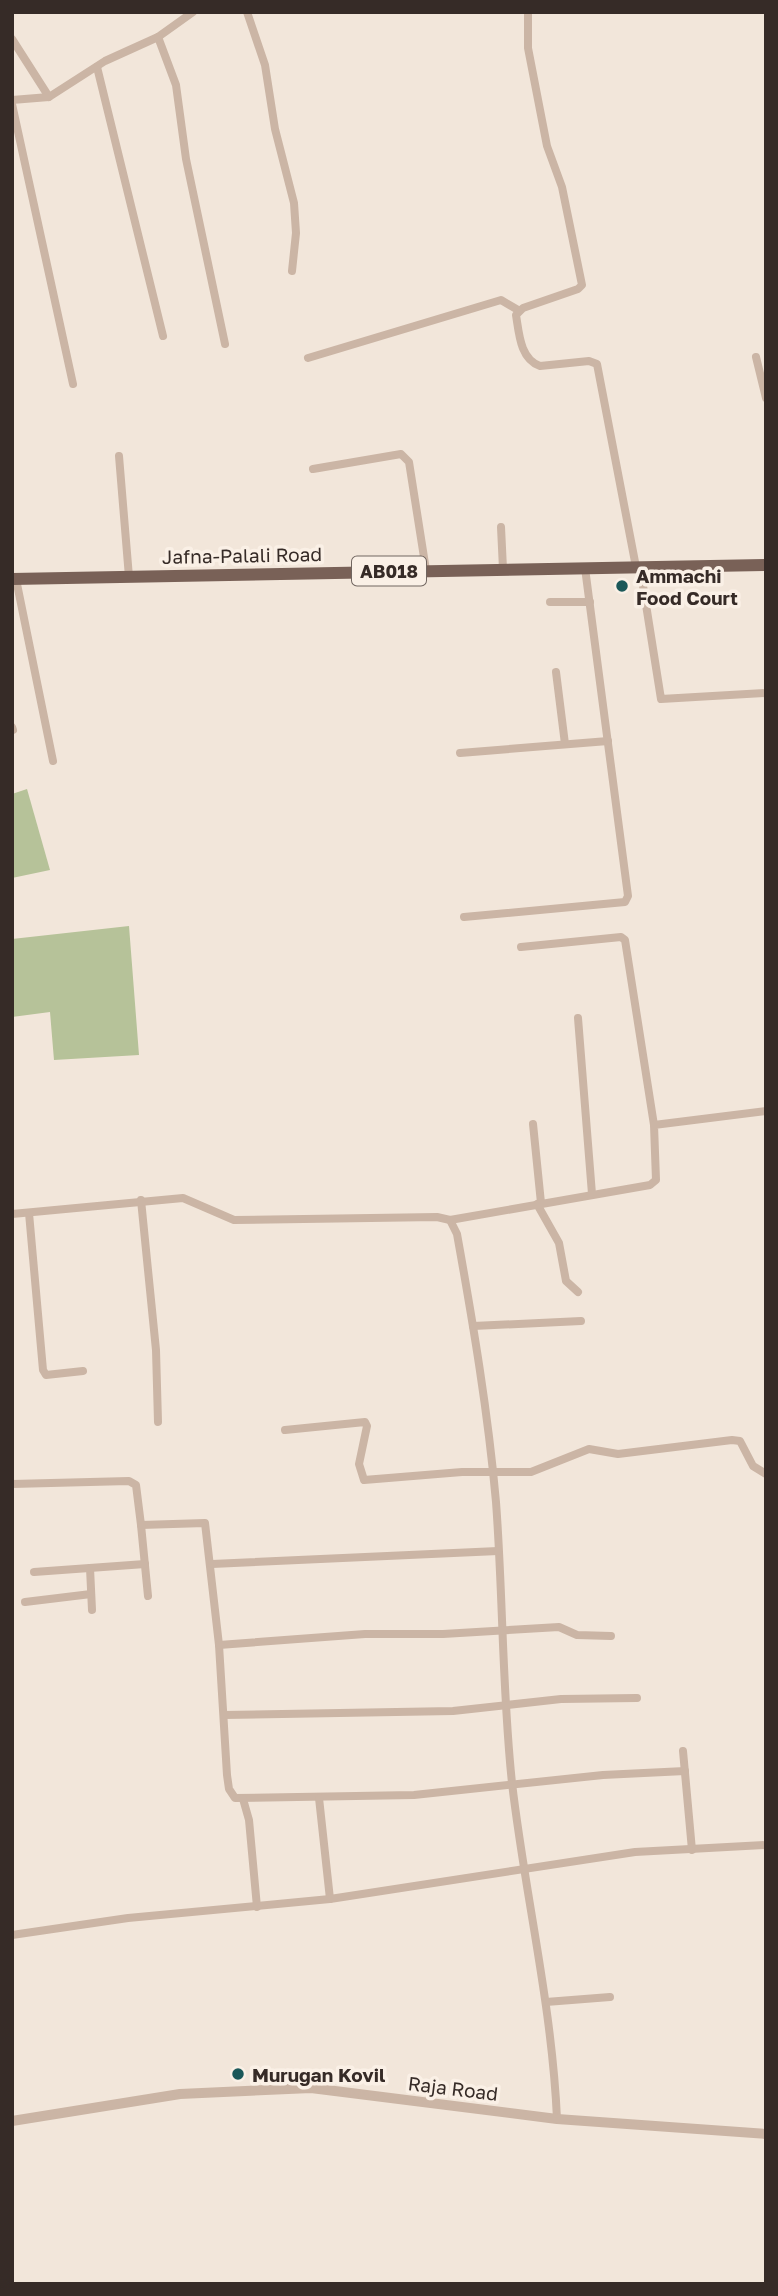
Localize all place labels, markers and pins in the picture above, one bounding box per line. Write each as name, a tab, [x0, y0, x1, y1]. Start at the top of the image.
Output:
place label: Ammachi Food Court	[636, 564, 738, 609]
marker: Ammachi Food Court	[614, 578, 630, 594]
place label: Murugan Kovil	[252, 2063, 385, 2086]
marker: Murugan Kovil	[230, 2066, 246, 2082]

